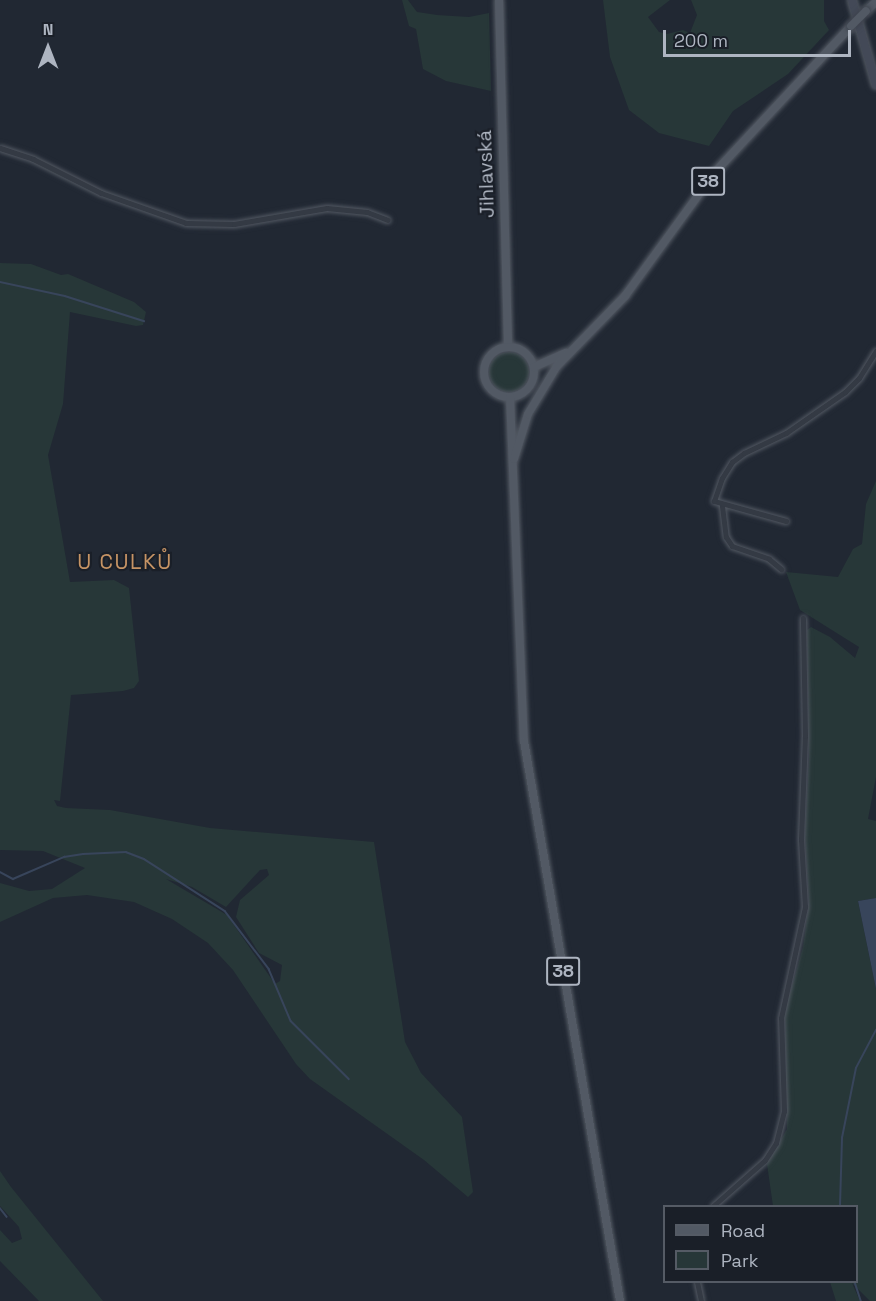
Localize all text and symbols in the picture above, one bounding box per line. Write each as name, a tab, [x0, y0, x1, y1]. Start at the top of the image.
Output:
north arrow	[18, 18, 78, 78]
scale bar	[666, 18, 854, 56]
text: N	[43, 19, 53, 40]
text: 200 m	[674, 29, 728, 52]
street label: Jihlavská	[472, 130, 500, 218]
road number: 38	[690, 166, 726, 196]
district label: U CULKŮ	[77, 549, 173, 575]
road number: 38	[545, 956, 581, 986]
legend	[663, 1205, 858, 1283]
text: Road	[721, 1219, 765, 1242]
text: Park	[721, 1249, 758, 1272]

